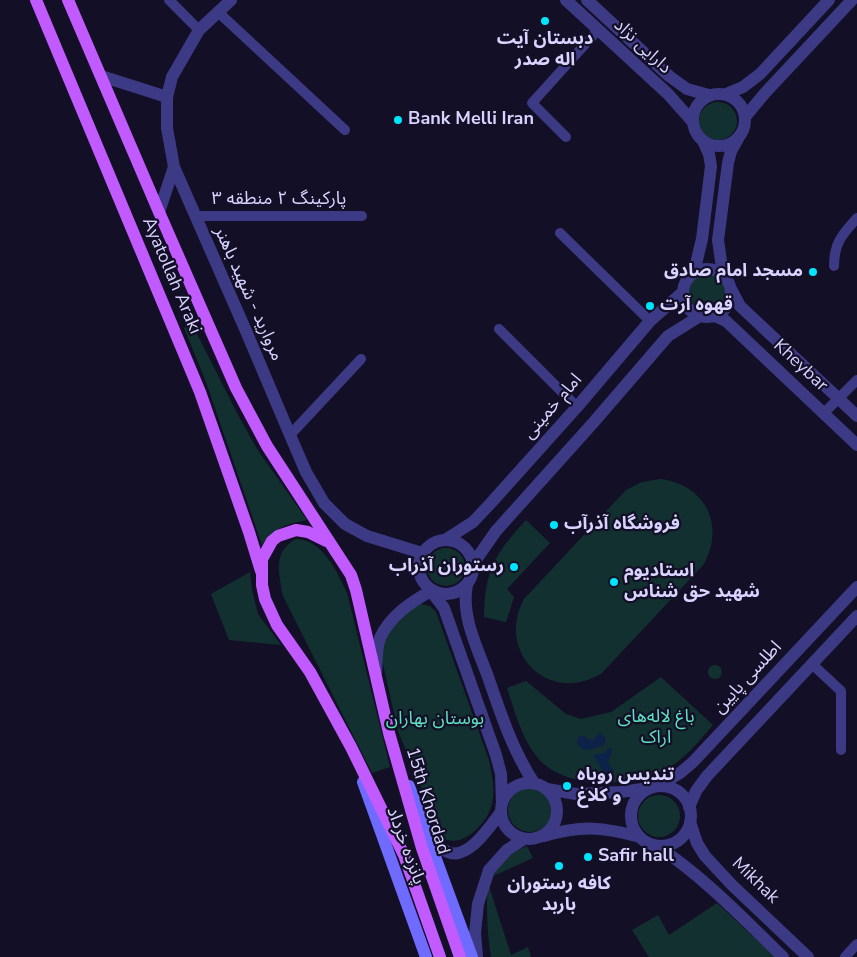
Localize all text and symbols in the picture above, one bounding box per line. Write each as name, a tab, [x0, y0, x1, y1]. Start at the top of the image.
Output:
marker: دبستان آیت اله صدر	[539, 15, 551, 27]
street label: دارایی نژاد	[609, 15, 675, 79]
place label: دبستان آیت اله صدر	[497, 29, 593, 72]
place label: Bank Melli Iran	[408, 109, 534, 131]
marker: Bank Melli Iran	[392, 114, 404, 126]
street label: پارکینگ ۲ منطقه ۳	[212, 189, 346, 211]
street label: Ayatollah Araki	[137, 214, 205, 338]
street label: مروارید - شهید باهنر	[209, 224, 287, 364]
place label: مسجد امام صادق	[664, 261, 803, 283]
marker: مسجد امام صادق	[807, 266, 819, 278]
place label: قهوه آرت	[660, 295, 733, 317]
marker: قهوه آرت	[644, 300, 656, 312]
street label: Kheybar	[768, 335, 832, 397]
street label: امام خمینی	[519, 370, 587, 444]
place label: فروشگاه آذرآب	[564, 514, 680, 536]
marker: فروشگاه آذرآب	[548, 519, 560, 531]
place label: رستوران آذراب	[389, 556, 504, 578]
marker: رستوران آذراب	[508, 561, 520, 573]
place label: استادیوم شهید حق شناس	[624, 561, 760, 604]
marker: استادیوم شهید حق شناس	[608, 576, 620, 588]
street label: اطلسی پایین	[709, 637, 787, 719]
park label: باغ لاله‌های اراک	[618, 707, 694, 750]
park label: بوستان بهاران	[386, 709, 484, 731]
street label: 15th Khordad	[400, 745, 454, 857]
place label: تندیس روباه و کلاغ	[577, 765, 674, 808]
marker: تندیس روباه و کلاغ	[561, 780, 573, 792]
street label: پانزده خرداد	[381, 804, 429, 888]
place label: Safir hall	[598, 846, 674, 868]
marker: Safir hall	[582, 851, 594, 863]
street label: Mikhak	[727, 853, 783, 909]
marker: کافه رستوران باربد	[553, 860, 565, 872]
place label: کافه رستوران باربد	[507, 874, 611, 916]

